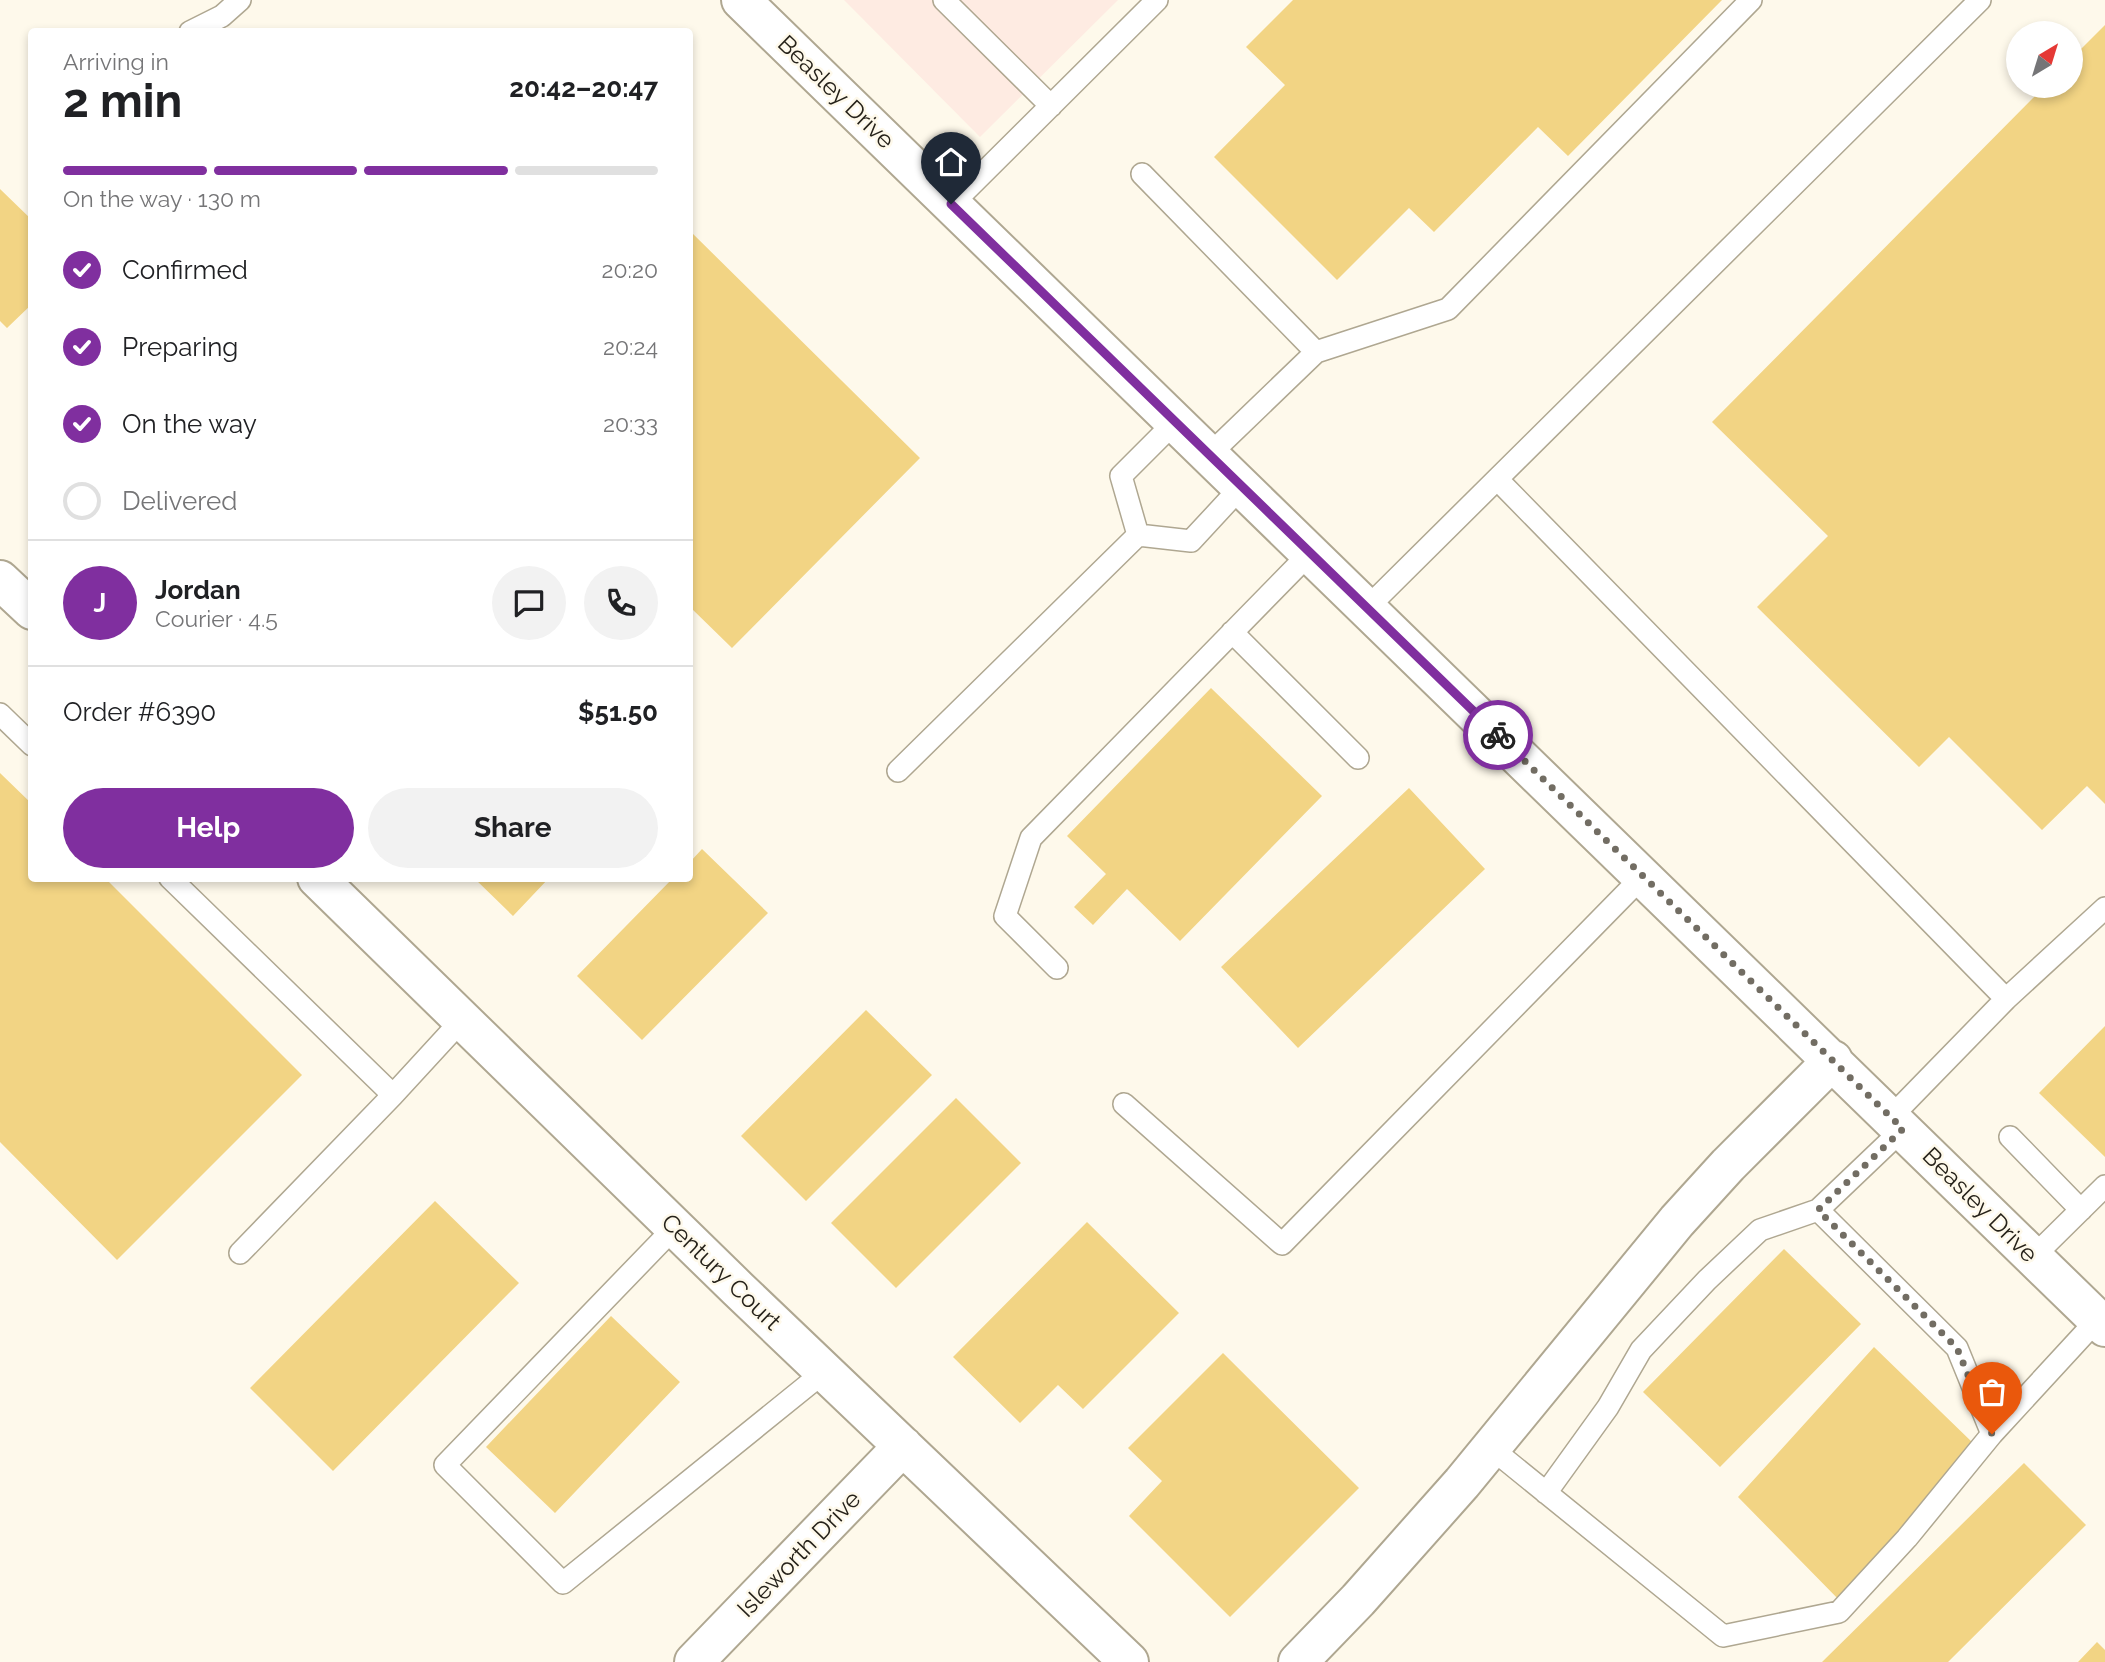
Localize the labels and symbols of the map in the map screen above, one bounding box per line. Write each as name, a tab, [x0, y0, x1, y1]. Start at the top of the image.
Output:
north arrow	[2006, 21, 2082, 98]
street label: Beasley Drive	[772, 29, 901, 154]
pin	[921, 132, 981, 204]
courier	[1463, 700, 1533, 770]
street label: Beasley Drive	[1917, 1141, 2044, 1268]
street label: Century Court	[655, 1207, 787, 1336]
pin	[1962, 1362, 2022, 1434]
street label: Isleworth Drive	[731, 1484, 866, 1623]

